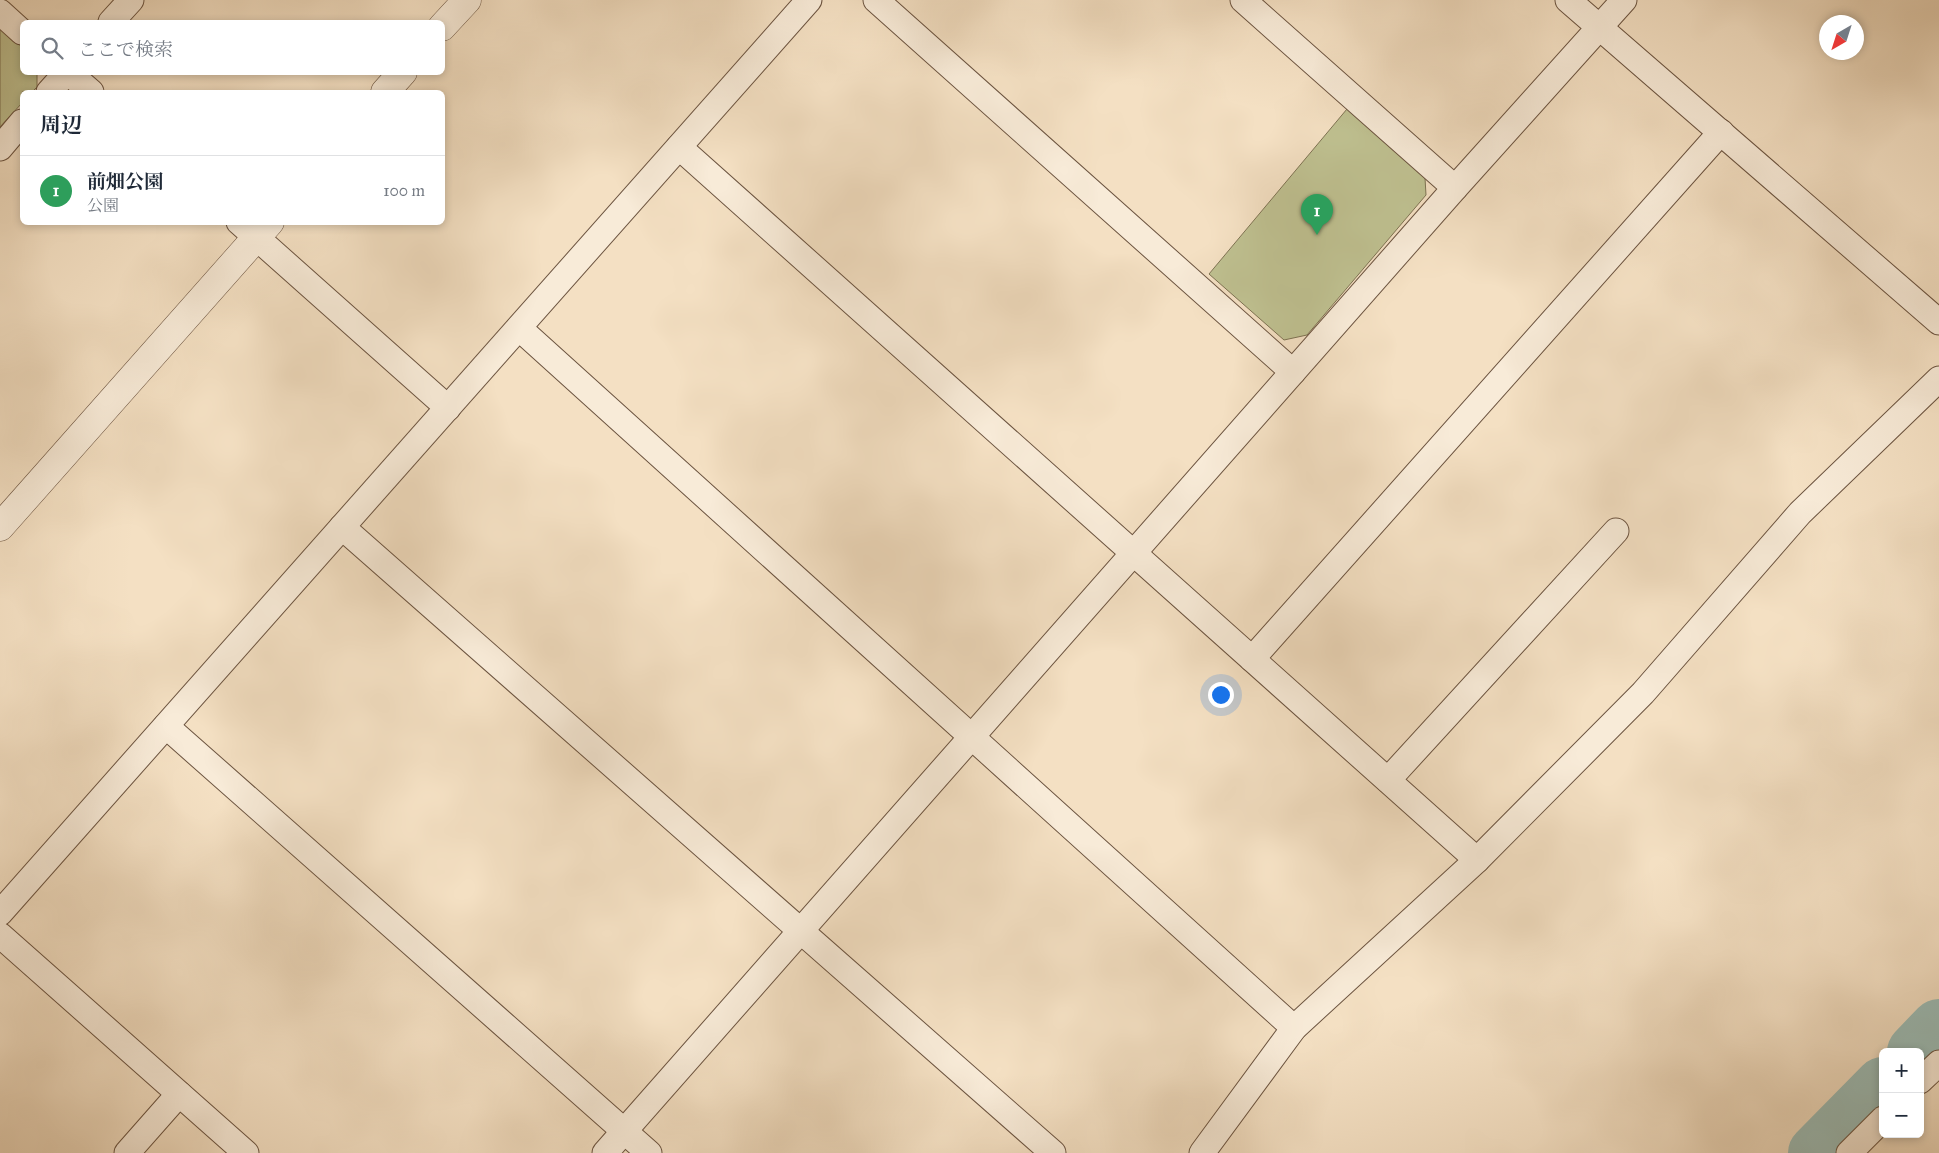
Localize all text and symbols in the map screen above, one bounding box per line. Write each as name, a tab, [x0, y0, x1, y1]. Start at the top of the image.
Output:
north arrow	[1819, 15, 1864, 60]
search box	[20, 20, 445, 75]
icon: search	[38, 34, 66, 62]
text: ここで検索	[78, 38, 173, 61]
text: 周辺	[40, 112, 82, 138]
text: 前畑公園	[87, 170, 163, 193]
text: 1	[53, 181, 59, 200]
text: 100 m	[383, 181, 425, 200]
pin: 1	[1301, 194, 1333, 235]
text: 公園	[87, 196, 119, 215]
your location	[1208, 682, 1234, 708]
map controls	[1879, 1048, 1924, 1138]
button: +	[1879, 1048, 1924, 1093]
button: −	[1879, 1093, 1924, 1138]

